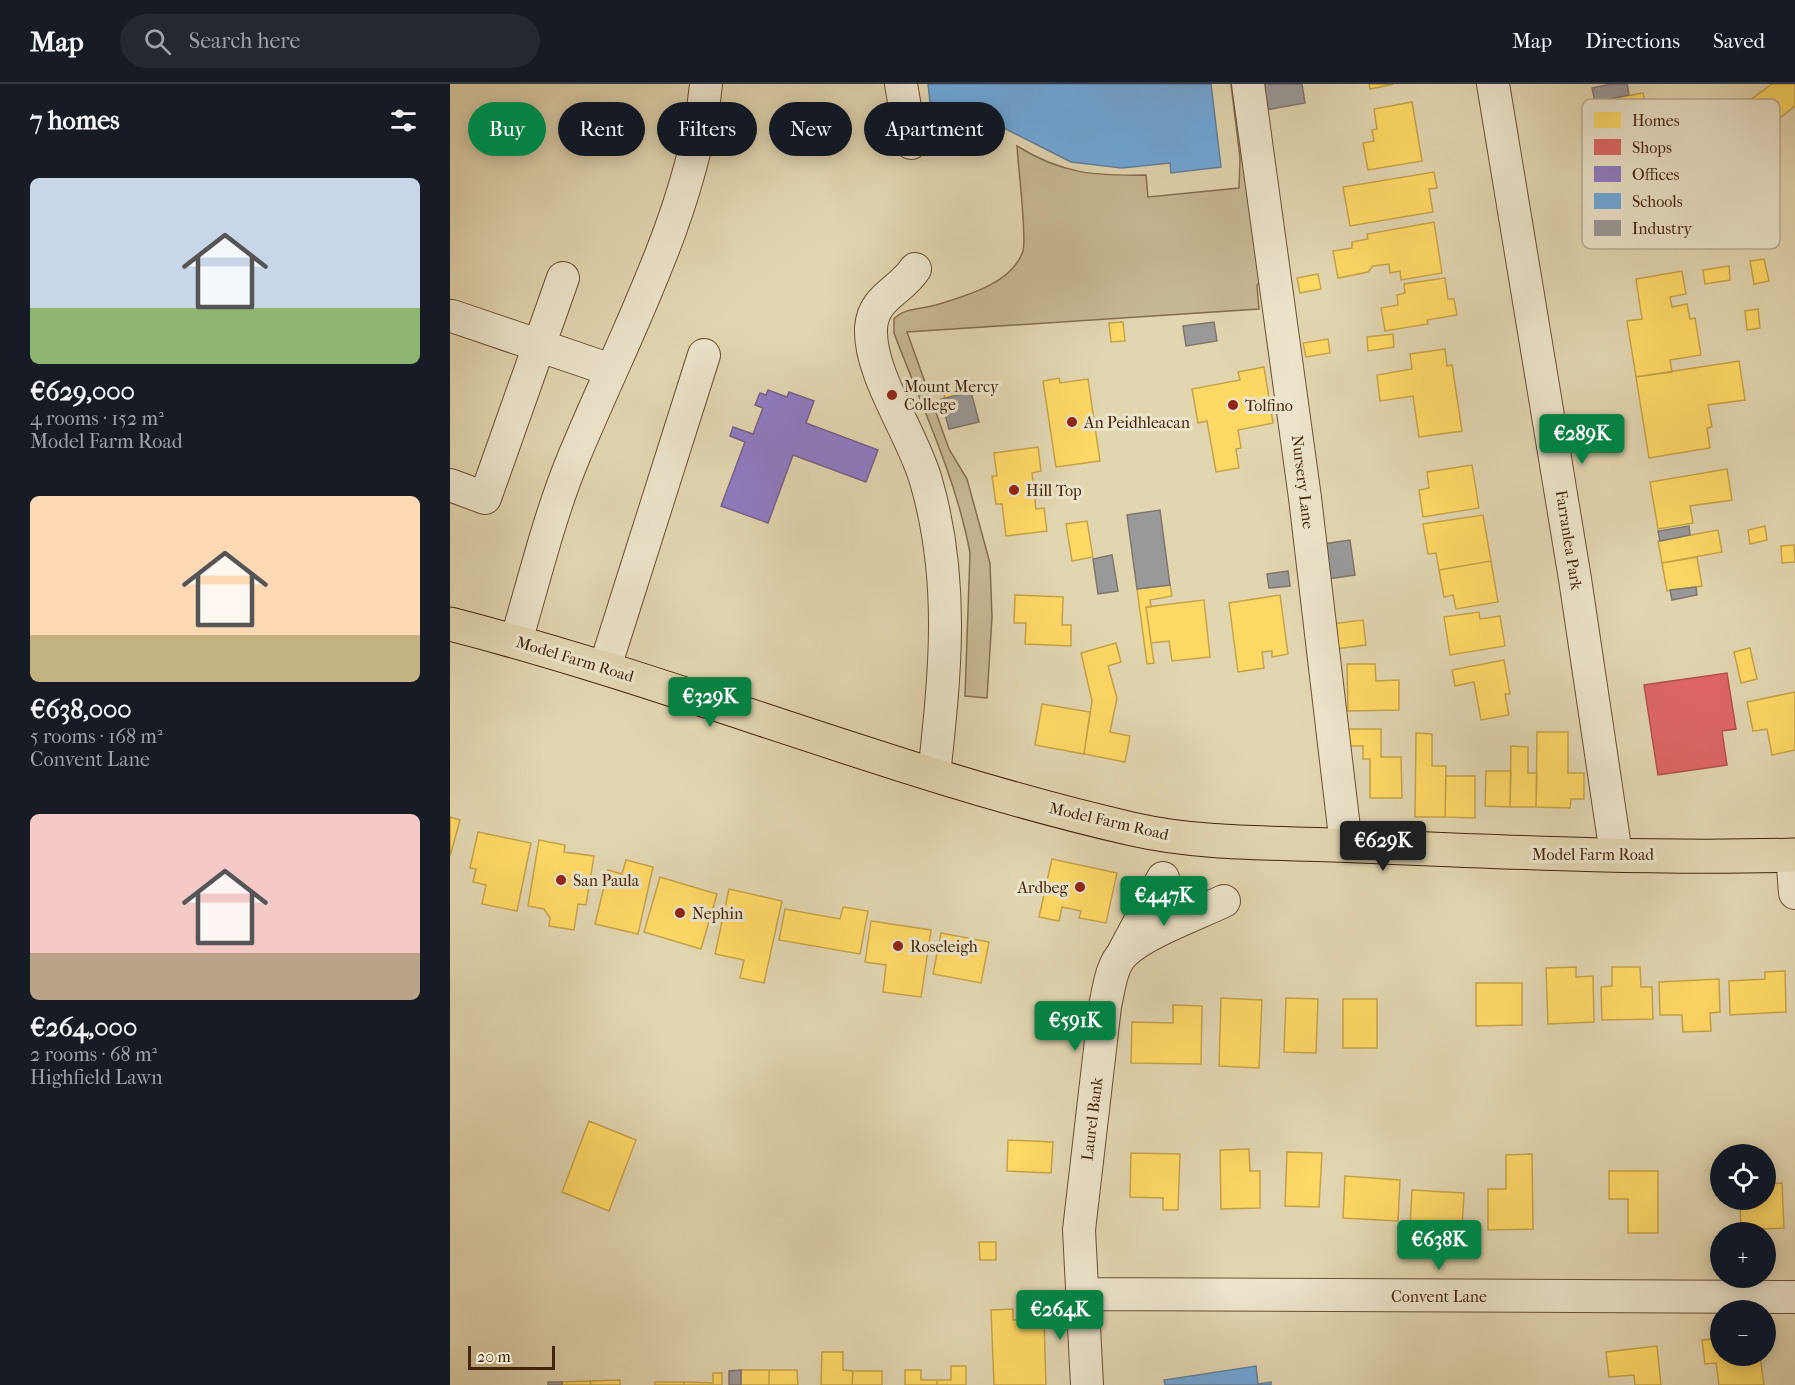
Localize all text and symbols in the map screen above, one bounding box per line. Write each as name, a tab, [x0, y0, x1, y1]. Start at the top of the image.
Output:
search box	[120, 14, 540, 68]
text: Map	[30, 25, 84, 58]
icon: search	[141, 25, 174, 58]
text: Search here	[189, 28, 300, 54]
text: Map	[1512, 29, 1552, 53]
text: Directions	[1585, 29, 1680, 53]
text: Saved	[1713, 29, 1765, 53]
legend	[1582, 99, 1780, 249]
chip: Buy	[468, 102, 546, 156]
chip: Rent	[558, 102, 645, 156]
chip: Filters	[657, 102, 757, 156]
chip: New	[769, 102, 852, 156]
chip: Apartment	[864, 102, 1005, 156]
icon: filters	[387, 104, 420, 137]
text: 7 homes	[30, 105, 120, 136]
text: Homes	[1632, 111, 1680, 130]
text: Shops	[1632, 138, 1672, 157]
text: Offices	[1632, 165, 1680, 184]
text: Schools	[1632, 192, 1683, 211]
icon: home	[171, 217, 279, 325]
text: Industry	[1632, 219, 1693, 238]
text: €629,000	[30, 376, 135, 407]
place label: Mount Mercy College	[904, 377, 999, 414]
marker: Mount Mercy College	[885, 388, 899, 402]
place label: Tolfino	[1245, 396, 1293, 415]
marker: Tolfino	[1226, 398, 1240, 412]
text: 4 rooms · 152 m²	[30, 407, 164, 430]
place label: An Peidhleacan	[1083, 413, 1191, 432]
pin: €289K	[1540, 414, 1624, 465]
marker: An Peidhleacan	[1065, 415, 1079, 429]
text: €289K	[1553, 422, 1611, 445]
text: Model Farm Road	[30, 430, 183, 453]
street label: Nursery Lane	[1288, 434, 1318, 530]
place label: Hill Top	[1026, 481, 1082, 500]
marker: Hill Top	[1007, 483, 1021, 497]
street label: Farranlea Park	[1552, 489, 1586, 592]
icon: home	[171, 535, 279, 643]
street label: Model Farm Road	[514, 632, 636, 686]
pin: €329K	[668, 677, 752, 728]
text: €329K	[682, 685, 738, 708]
text: €638,000	[30, 694, 132, 725]
text: 5 rooms · 168 m²	[30, 725, 163, 748]
text: Convent Lane	[30, 748, 150, 771]
street label: Model Farm Road	[1047, 798, 1171, 844]
pin: €629K	[1341, 821, 1425, 872]
text: €629K	[1354, 829, 1412, 852]
street label: Model Farm Road	[1532, 845, 1654, 864]
icon: home	[171, 853, 279, 961]
place label: San Paula	[573, 871, 640, 890]
marker: San Paula	[554, 873, 568, 887]
pin: €447K	[1122, 876, 1206, 927]
place label: Ardbeg	[1016, 878, 1068, 897]
marker: Ardbeg	[1073, 880, 1087, 894]
text: €447K	[1134, 884, 1194, 907]
place label: Nephin	[692, 904, 744, 923]
marker: Nephin	[673, 906, 687, 920]
place label: Roseleigh	[910, 937, 978, 956]
marker: Roseleigh	[891, 939, 905, 953]
pin: €591K	[1033, 1001, 1117, 1052]
text: €591K	[1049, 1009, 1101, 1032]
text: €264,000	[30, 1012, 137, 1043]
text: 2 rooms · 68 m²	[30, 1043, 157, 1066]
text: Highfield Lawn	[30, 1066, 163, 1089]
street label: Laurel Bank	[1077, 1075, 1107, 1162]
map controls	[1710, 1144, 1776, 1366]
button: locate	[1710, 1144, 1776, 1210]
pin: €638K	[1397, 1220, 1481, 1271]
button: +	[1710, 1222, 1776, 1288]
text: €638K	[1411, 1228, 1467, 1251]
street label: Convent Lane	[1391, 1287, 1487, 1306]
pin: €264K	[1018, 1290, 1102, 1341]
text: €264K	[1030, 1298, 1090, 1321]
button: −	[1710, 1300, 1776, 1366]
scale bar	[468, 1343, 555, 1370]
text: 20 m	[477, 1347, 511, 1366]

